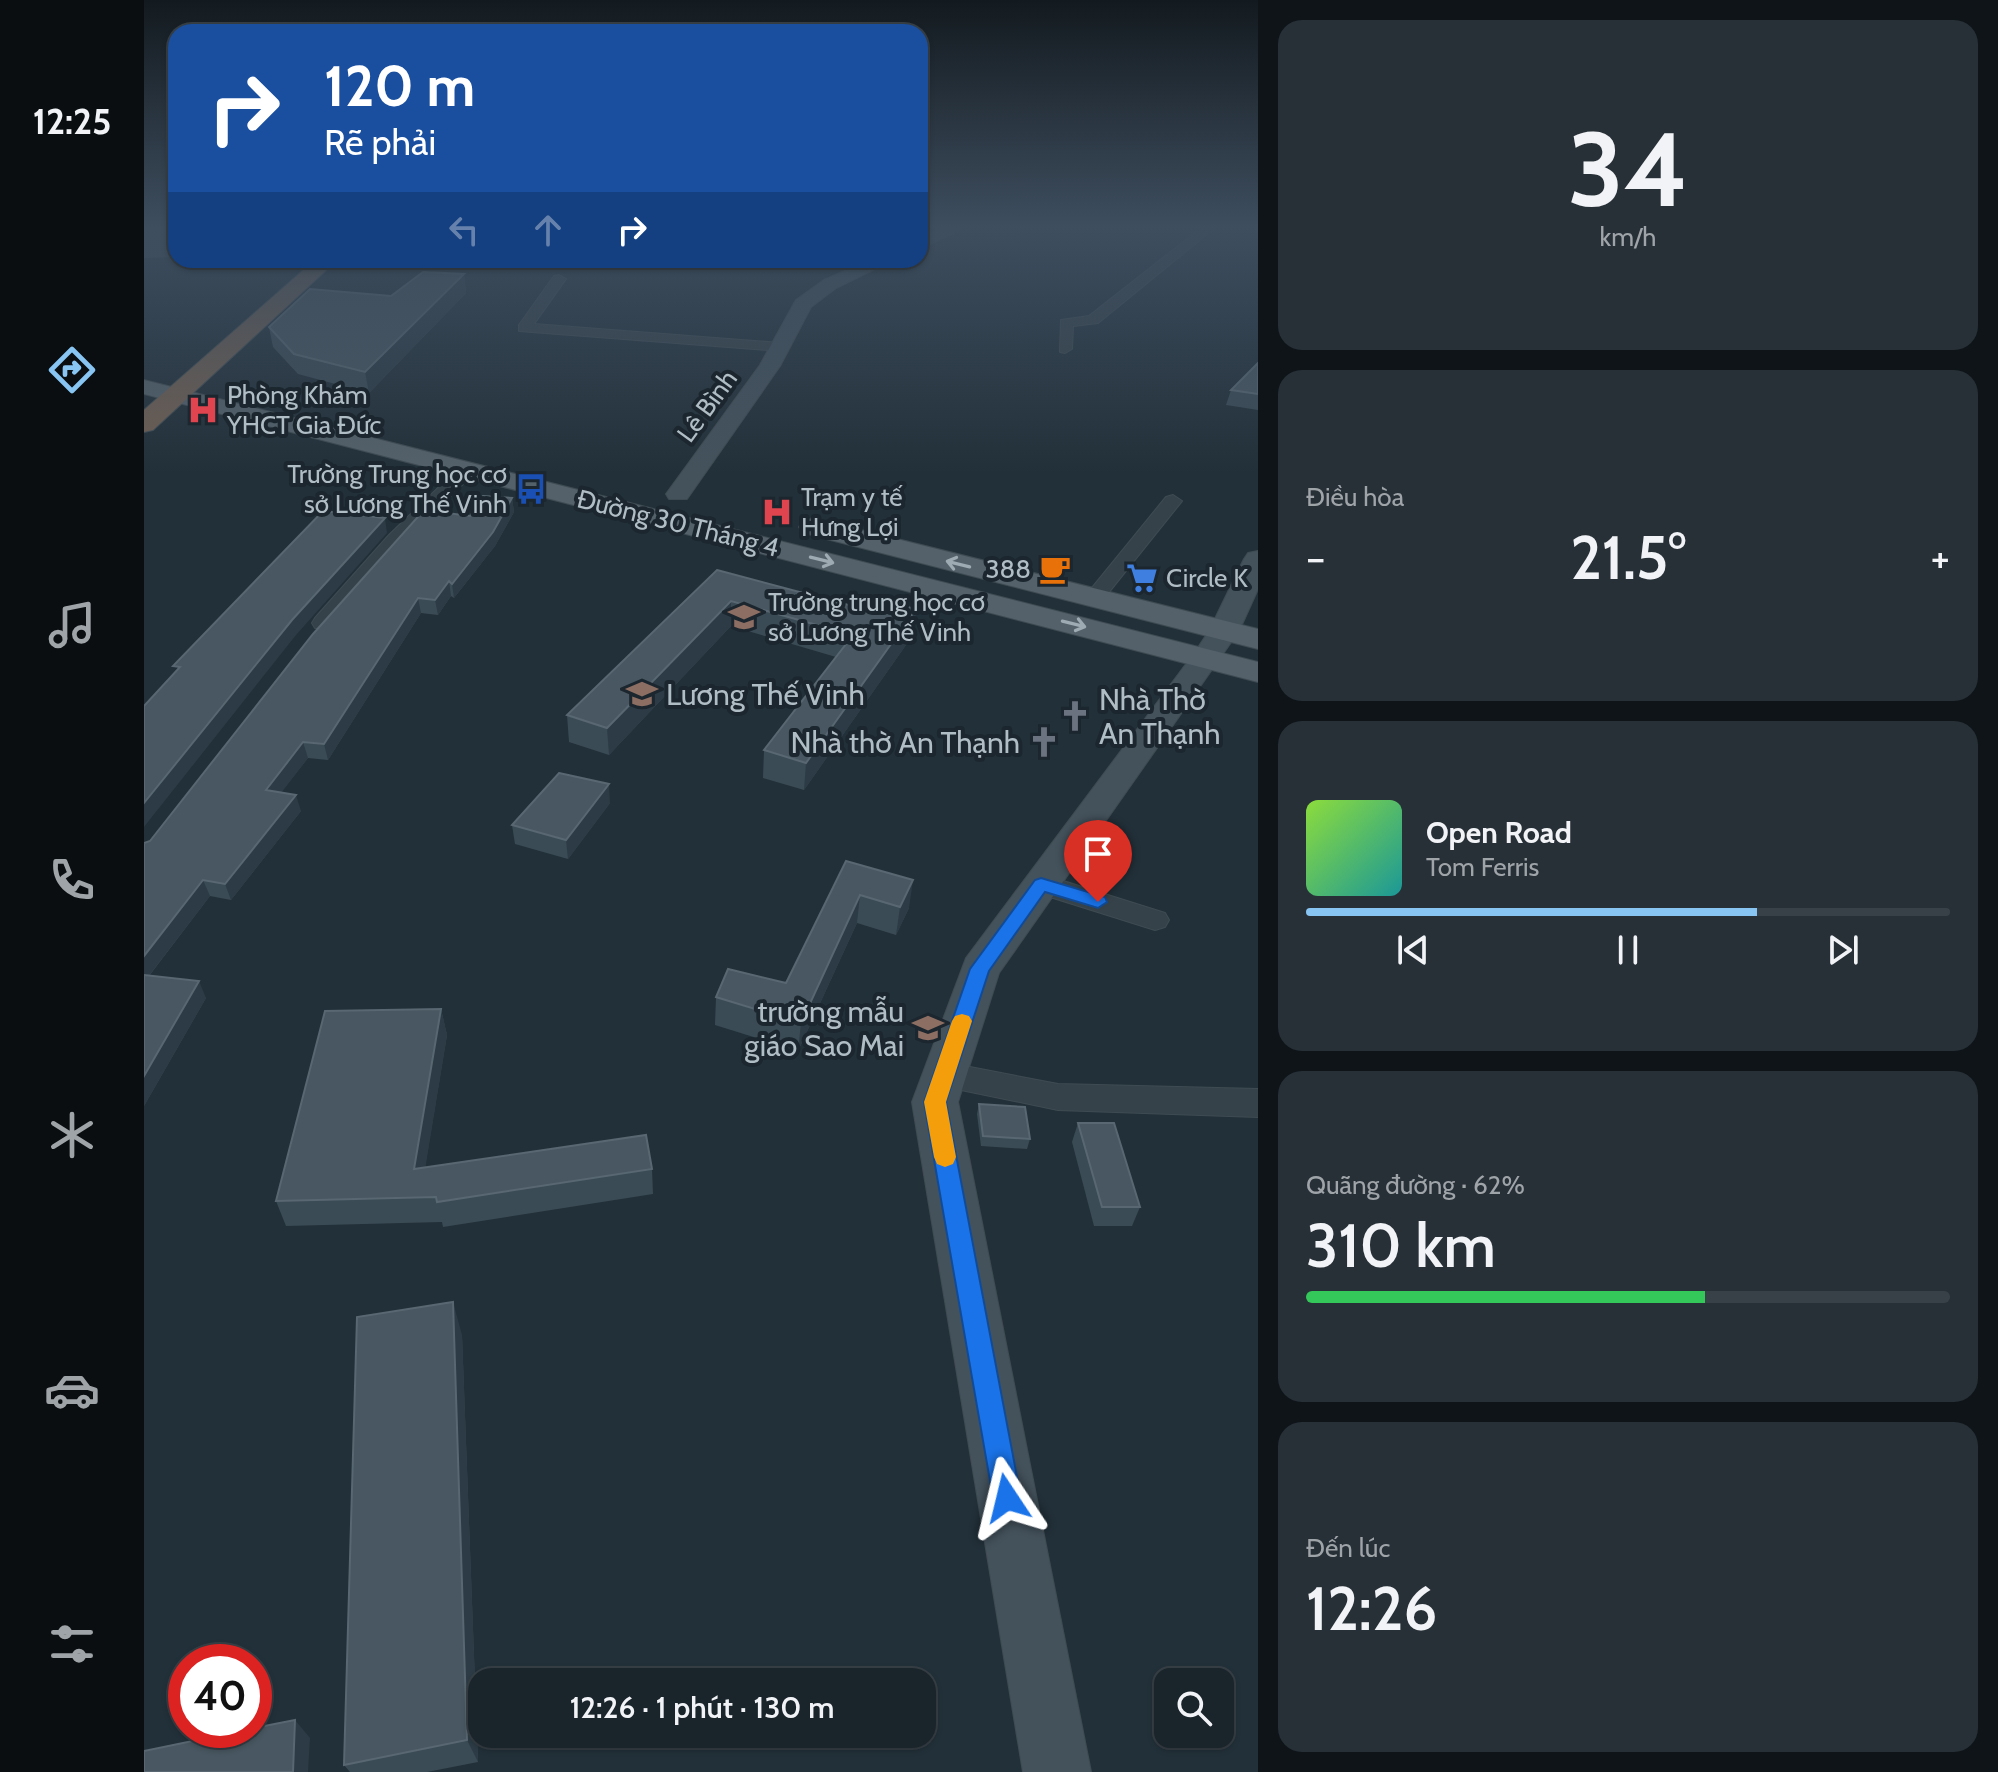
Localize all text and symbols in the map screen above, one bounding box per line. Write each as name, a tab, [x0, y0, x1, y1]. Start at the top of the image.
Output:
text: 120 m	[324, 52, 475, 120]
icon: right	[192, 56, 296, 160]
text: 12:25	[33, 99, 111, 143]
text: 34	[1568, 106, 1688, 232]
text: Rẽ phải	[324, 120, 436, 164]
icon: left	[442, 208, 486, 252]
icon: ahead	[526, 208, 570, 252]
icon: right	[610, 208, 654, 252]
text: km/h	[1600, 221, 1656, 253]
icon: directions	[44, 342, 100, 398]
street label: Lê Bình	[670, 364, 744, 448]
place label: Phòng Khám YHCT Gia Đức	[226, 379, 382, 441]
hospital icon: Phòng Khám YHCT Gia Đức	[186, 393, 220, 427]
place label: Trường Trung học cơ sở Lương Thế Vinh	[287, 458, 507, 520]
bus stop icon: Trường Trung học cơ sở Lương Thế Vinh	[514, 472, 548, 506]
place label: Trạm y tế Hưng Lợi	[801, 481, 903, 543]
text: Điều hòa	[1306, 481, 1404, 513]
street label: Đường 30 Tháng 4	[574, 482, 782, 564]
hospital icon: Trạm y tế Hưng Lợi	[760, 495, 794, 529]
text: 21.5°	[1570, 521, 1686, 594]
text: −	[1306, 531, 1325, 584]
text: +	[1931, 531, 1950, 584]
cafe icon: 388	[1038, 552, 1072, 586]
one-way arrow	[809, 553, 835, 568]
place label: 388	[985, 553, 1031, 585]
one-way arrow	[946, 556, 972, 571]
supermarket icon: Circle K	[1125, 561, 1159, 595]
place label: Circle K	[1166, 562, 1248, 594]
place label: Trường trung học cơ sở Lương Thế Vinh	[768, 586, 985, 648]
icon: music	[44, 597, 100, 653]
school or university icon: Trường trung học cơ sở Lương Thế Vinh	[727, 600, 761, 634]
one-way arrow	[1061, 618, 1086, 633]
place label: Lương Thế Vinh	[666, 676, 865, 713]
school or university icon: Lương Thế Vinh	[625, 677, 659, 711]
place label: Nhà Thờ An Thạnh	[1099, 681, 1221, 752]
church icon: Nhà Thờ An Thạnh	[1058, 699, 1092, 733]
place label: Nhà thờ An Thạnh	[791, 724, 1020, 761]
church icon: Nhà thờ An Thạnh	[1027, 725, 1061, 759]
text: Open Road	[1426, 814, 1572, 851]
pin	[1064, 820, 1132, 902]
icon: arrive	[1076, 832, 1120, 876]
text: Tom Ferris	[1426, 851, 1539, 883]
icon: phone	[44, 852, 100, 908]
icon: previous	[1391, 928, 1435, 972]
icon: pause	[1606, 928, 1650, 972]
icon: next	[1821, 928, 1865, 972]
place label: trường mẫu giáo Sao Mai	[744, 993, 904, 1064]
school or university icon: trường mẫu giáo Sao Mai	[911, 1011, 945, 1045]
icon: climate	[44, 1107, 100, 1163]
text: Quãng đường · 62%	[1306, 1169, 1525, 1201]
text: 310 km	[1306, 1209, 1496, 1282]
icon: car	[44, 1362, 100, 1418]
position arrow	[965, 1456, 1049, 1540]
text: Đến lúc	[1306, 1532, 1390, 1564]
text: 12:26	[1306, 1572, 1437, 1645]
icon: filters	[44, 1616, 100, 1672]
speed limit sign: 40	[168, 1644, 272, 1748]
map controls	[1154, 1668, 1234, 1748]
button: search	[1154, 1668, 1234, 1748]
text: 12:26 · 1 phút · 130 m	[570, 1689, 834, 1726]

